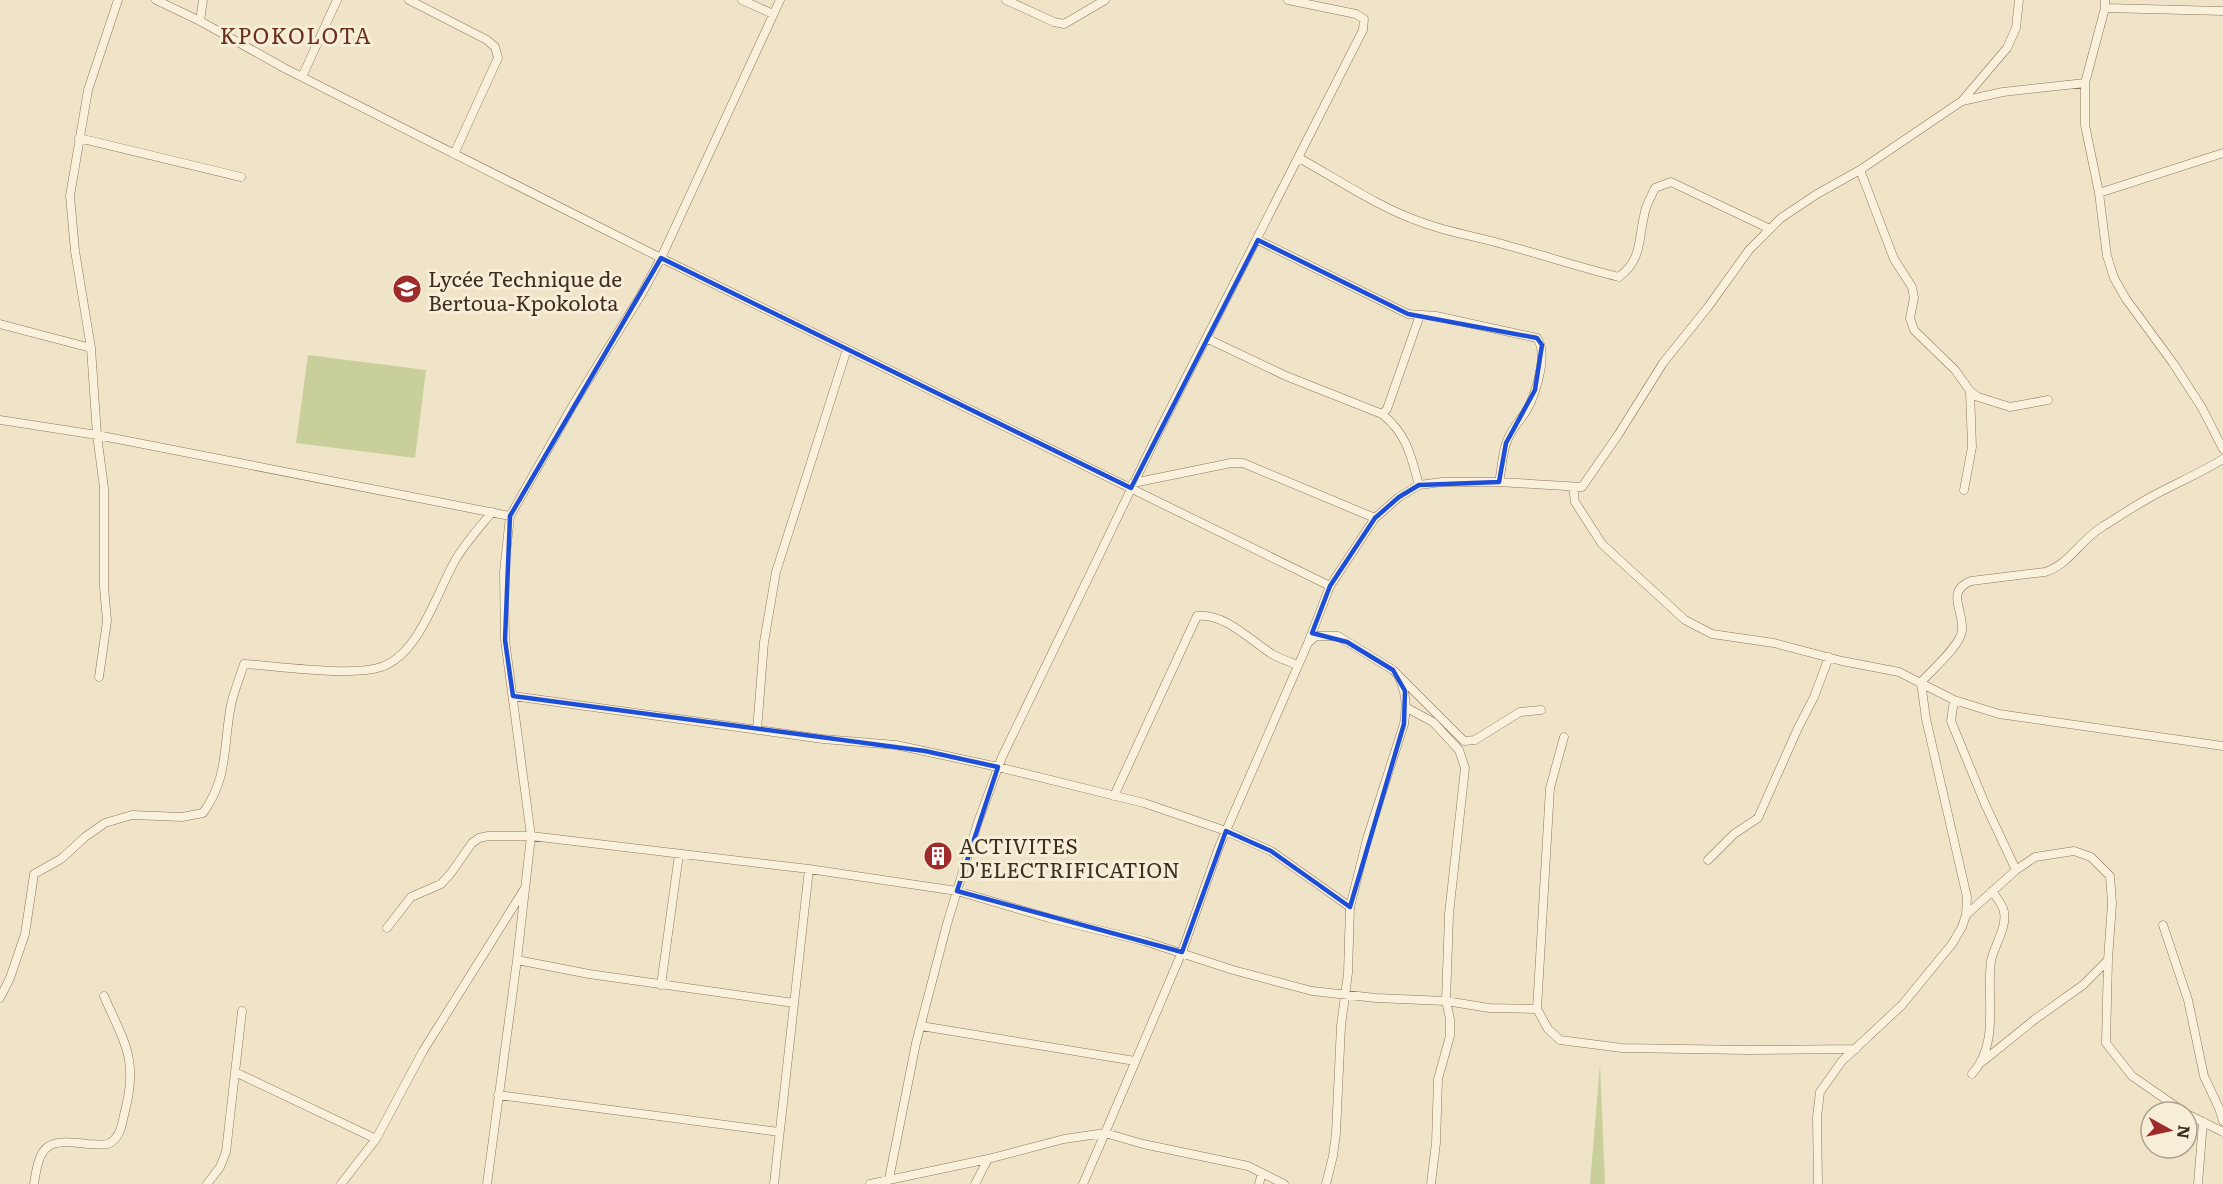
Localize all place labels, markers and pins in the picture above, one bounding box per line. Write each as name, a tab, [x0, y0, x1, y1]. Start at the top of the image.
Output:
place label: Lycée Technique de Bertoua-Kpokolota	[428, 262, 622, 317]
school or university icon: Lycée Technique de Bertoua-Kpokolota	[391, 273, 423, 305]
place label: ACTIVITES D'ELECTRIFICATION	[959, 829, 1180, 884]
building icon: ACTIVITES D'ELECTRIFICATION	[922, 840, 954, 872]

